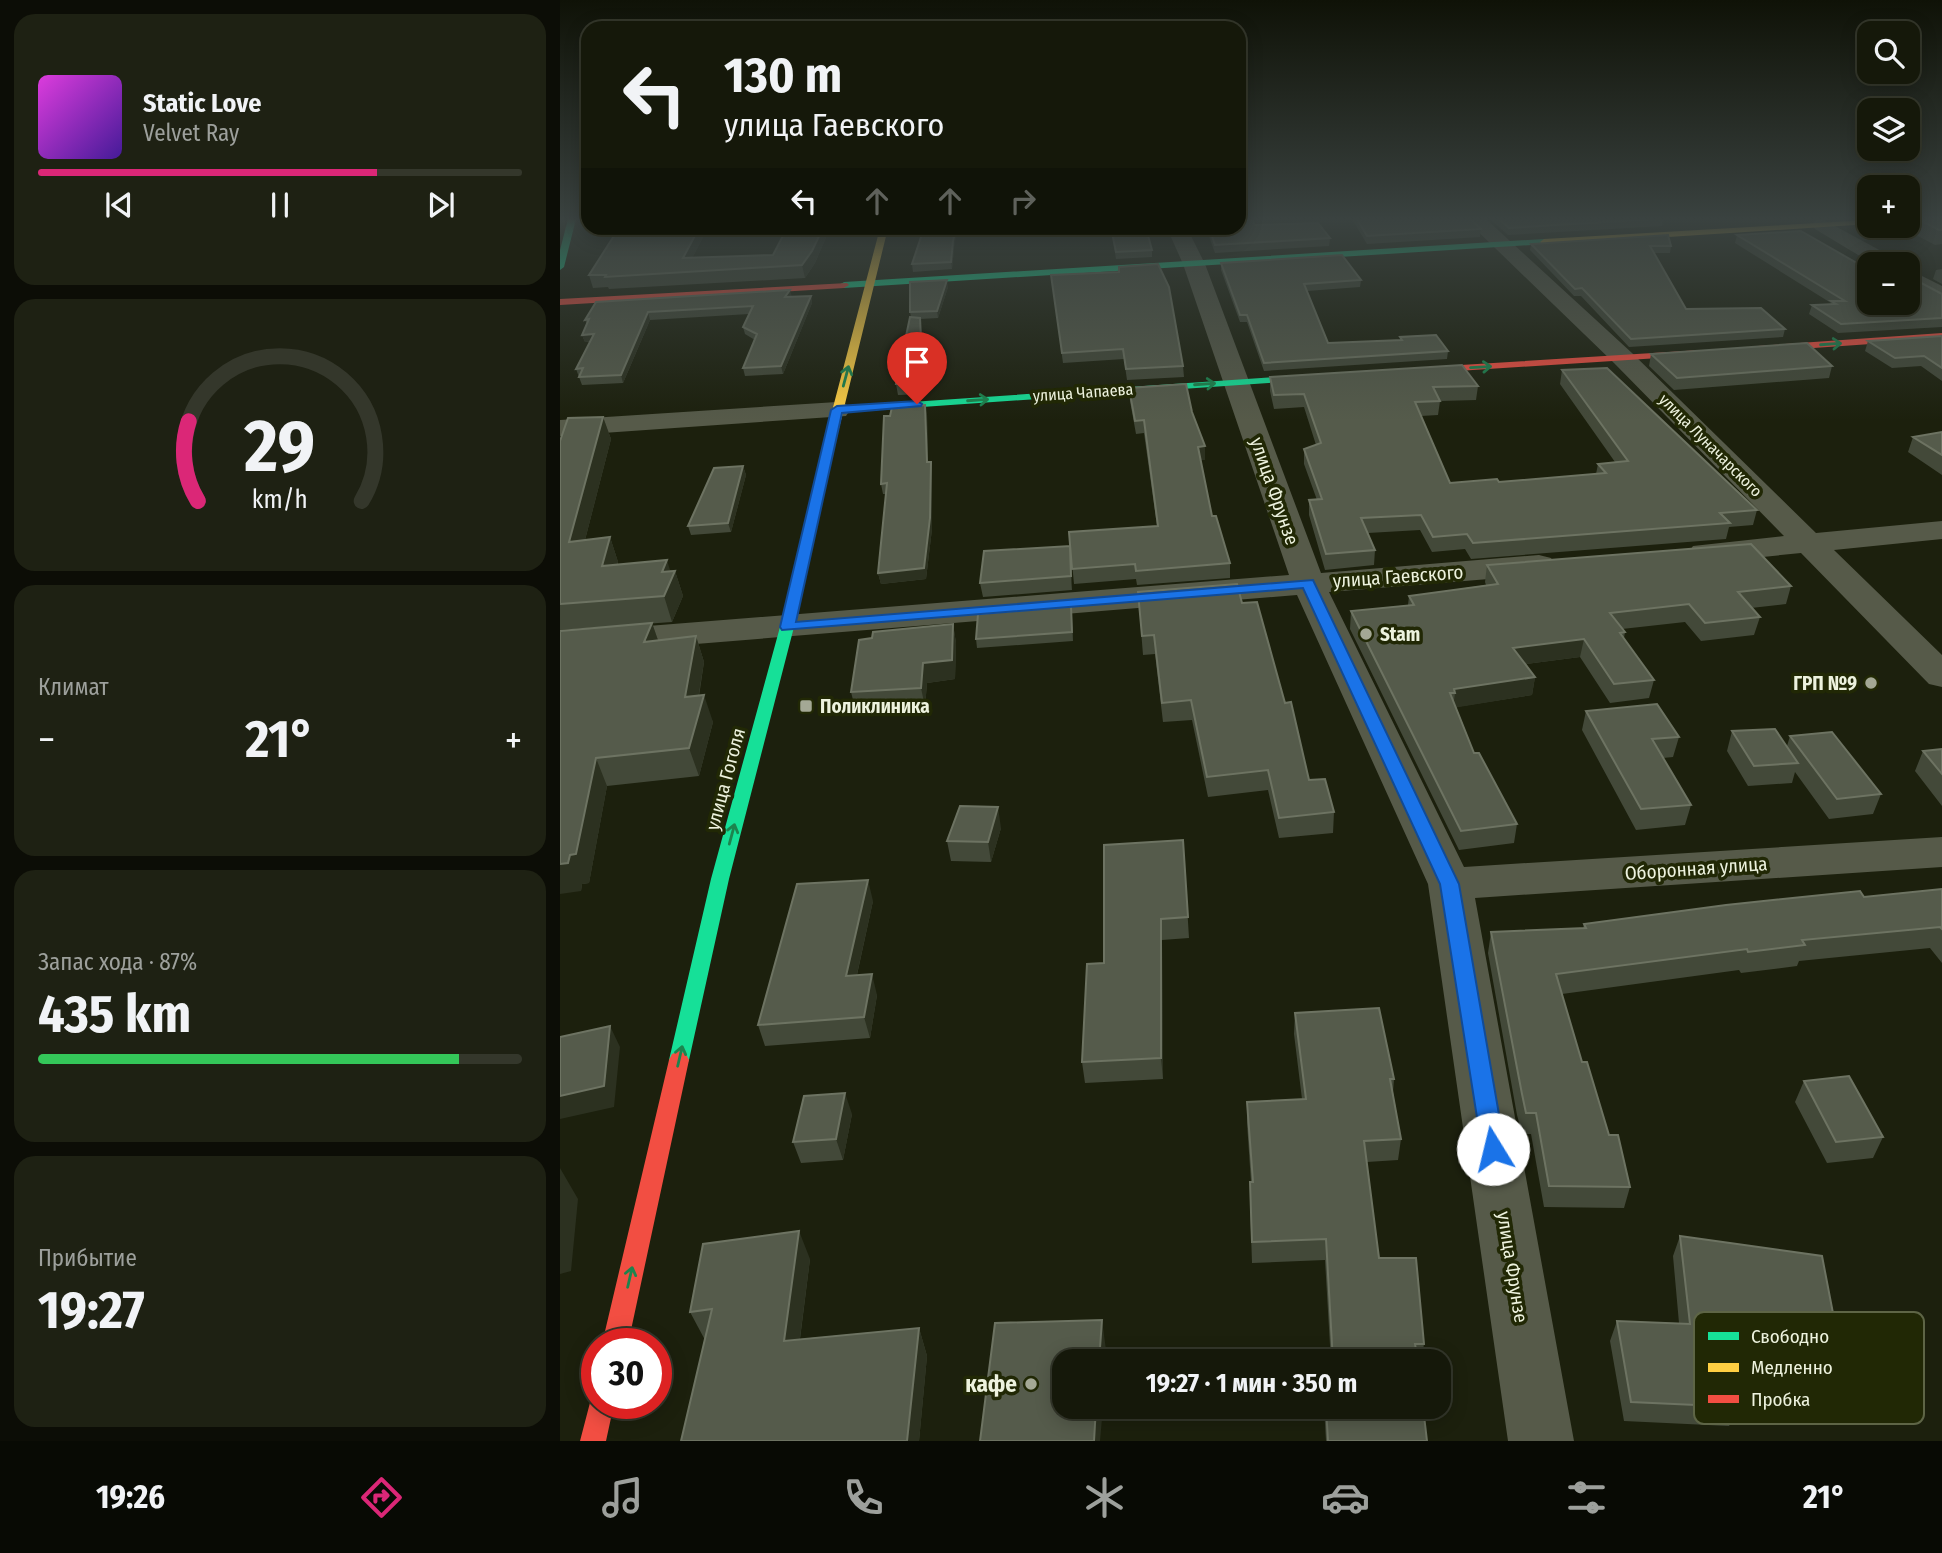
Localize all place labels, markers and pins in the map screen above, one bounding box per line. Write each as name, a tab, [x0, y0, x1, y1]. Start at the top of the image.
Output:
pin	[887, 332, 947, 404]
place label: Stam	[1380, 623, 1420, 646]
marker: Stam	[1358, 626, 1374, 642]
place label: ГРП №9	[1793, 672, 1857, 695]
marker: ГРП №9	[1863, 675, 1879, 691]
place label: Поликлиника	[820, 695, 930, 718]
marker: Поликлиника	[798, 698, 814, 714]
place label: кафе	[965, 1370, 1017, 1398]
marker: кафе	[1023, 1376, 1039, 1392]

